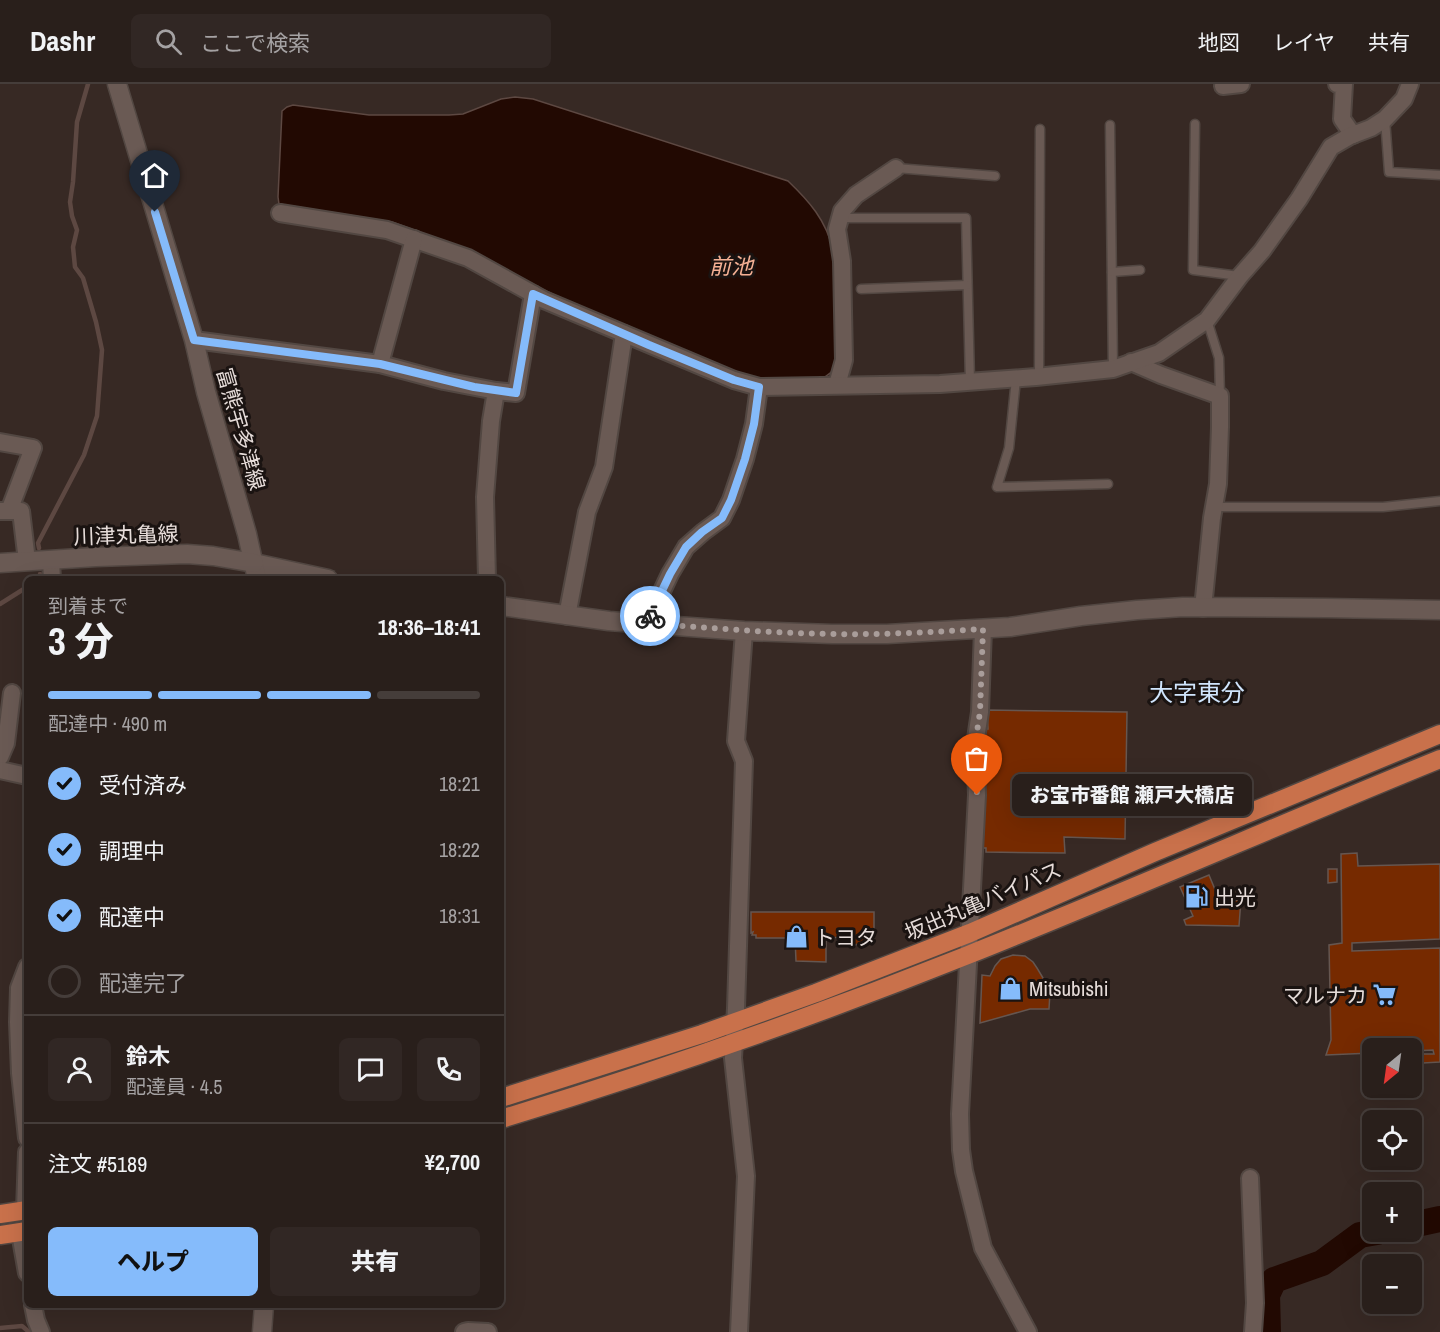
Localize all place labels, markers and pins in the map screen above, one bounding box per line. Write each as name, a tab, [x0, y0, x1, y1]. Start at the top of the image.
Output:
pin	[129, 150, 180, 212]
pin	[951, 733, 1002, 795]
callout: お宝市番館 瀬戸大橋店	[1013, 774, 1253, 816]
place label: 出光	[1214, 883, 1256, 912]
fuel station icon: 出光	[1183, 884, 1209, 910]
place label: トヨタ	[814, 923, 877, 952]
shop icon: トヨタ	[783, 924, 809, 950]
place label: Mitsubishi	[1029, 974, 1108, 1003]
shop icon: Mitsubishi	[998, 975, 1024, 1001]
place label: マルナカ	[1283, 981, 1367, 1010]
supermarket icon: マルナカ	[1372, 982, 1398, 1008]

